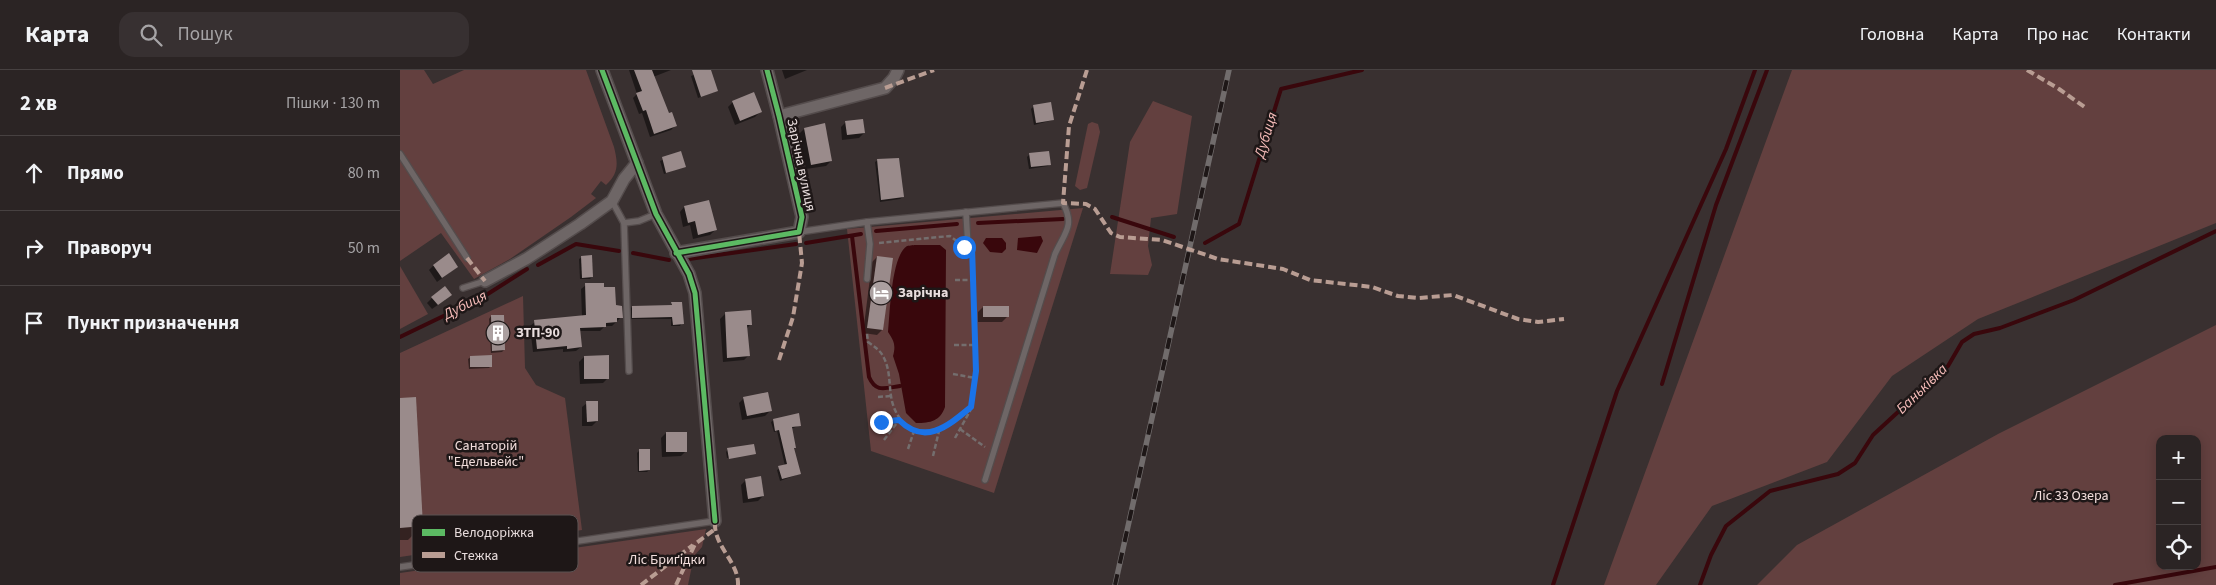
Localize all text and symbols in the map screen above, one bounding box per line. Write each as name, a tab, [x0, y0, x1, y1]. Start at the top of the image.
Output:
search box	[119, 12, 469, 57]
text: Карта	[25, 17, 89, 52]
icon: search	[137, 21, 165, 49]
text: Пошук	[177, 21, 233, 48]
text: Головна	[1860, 22, 1924, 47]
text: Карта	[1952, 22, 1998, 47]
text: Про нас	[2026, 22, 2089, 47]
text: Контакти	[2117, 22, 2191, 47]
text: 2 хв	[20, 88, 57, 118]
text: Пішки · 130 m	[286, 92, 380, 114]
water label: Дубиця	[1249, 110, 1283, 161]
street label: Зарічна вулиця	[781, 117, 821, 213]
icon: ahead	[20, 159, 48, 187]
text: Прямо	[67, 160, 124, 187]
text: 80 m	[348, 162, 380, 184]
icon: right	[20, 234, 48, 262]
text: Праворуч	[67, 235, 152, 262]
route start	[953, 236, 976, 259]
text: 50 m	[348, 237, 380, 259]
hotel icon: Зарічна	[868, 280, 894, 306]
place label: Зарічна	[898, 283, 948, 303]
water label: Дубиця	[438, 285, 491, 325]
icon: arrive	[20, 309, 48, 337]
text: Пункт призначення	[67, 310, 239, 337]
building icon: ЗТП-90	[485, 320, 511, 346]
place label: ЗТП-90	[516, 323, 560, 343]
water label: Баньківка	[1892, 359, 1952, 419]
route end	[870, 411, 893, 434]
map controls	[2156, 435, 2201, 570]
button: +	[2156, 435, 2201, 480]
park label: Санаторій "Едельвейс"	[448, 436, 524, 472]
button: −	[2156, 480, 2201, 525]
park label: Ліс 33 Озера	[2033, 486, 2109, 506]
legend	[412, 515, 578, 572]
text: Велодоріжка	[454, 523, 534, 543]
button: locate	[2156, 525, 2201, 570]
text: Стежка	[454, 546, 498, 566]
park label: Ліс Бриґідки	[629, 550, 705, 570]

